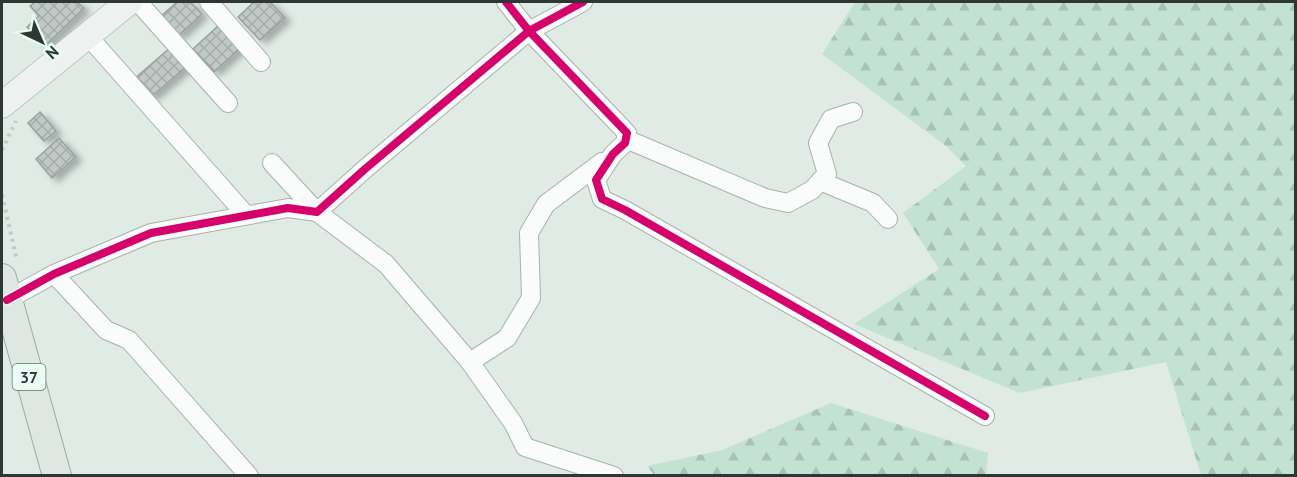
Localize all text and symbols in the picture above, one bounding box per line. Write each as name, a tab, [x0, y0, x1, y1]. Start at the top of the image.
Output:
north arrow	[12, 12, 72, 72]
text: N	[42, 42, 63, 64]
road number: 37	[12, 364, 46, 390]

